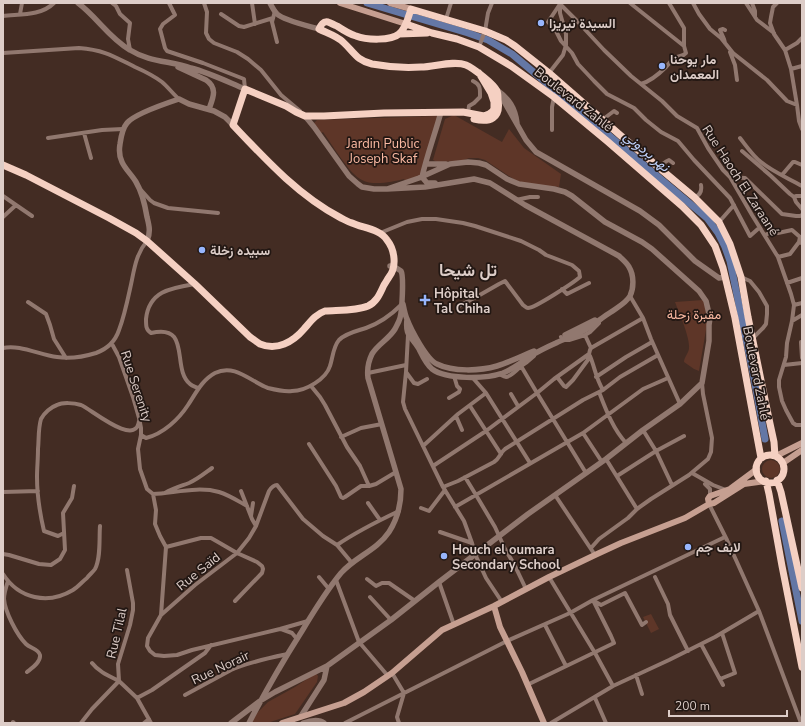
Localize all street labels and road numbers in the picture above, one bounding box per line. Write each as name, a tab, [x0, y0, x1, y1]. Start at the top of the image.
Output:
street label: Boulevard Zahlé	[530, 63, 617, 136]
street label: Rue Haoch El Zaraané	[698, 122, 783, 240]
street label: Boulevard Zahlé	[738, 325, 774, 422]
street label: Rue Serenity	[116, 348, 156, 425]
street label: Rue Saïd	[173, 549, 224, 595]
street label: Rue Tilal	[102, 606, 132, 660]
street label: Rue Norair	[188, 646, 253, 689]

